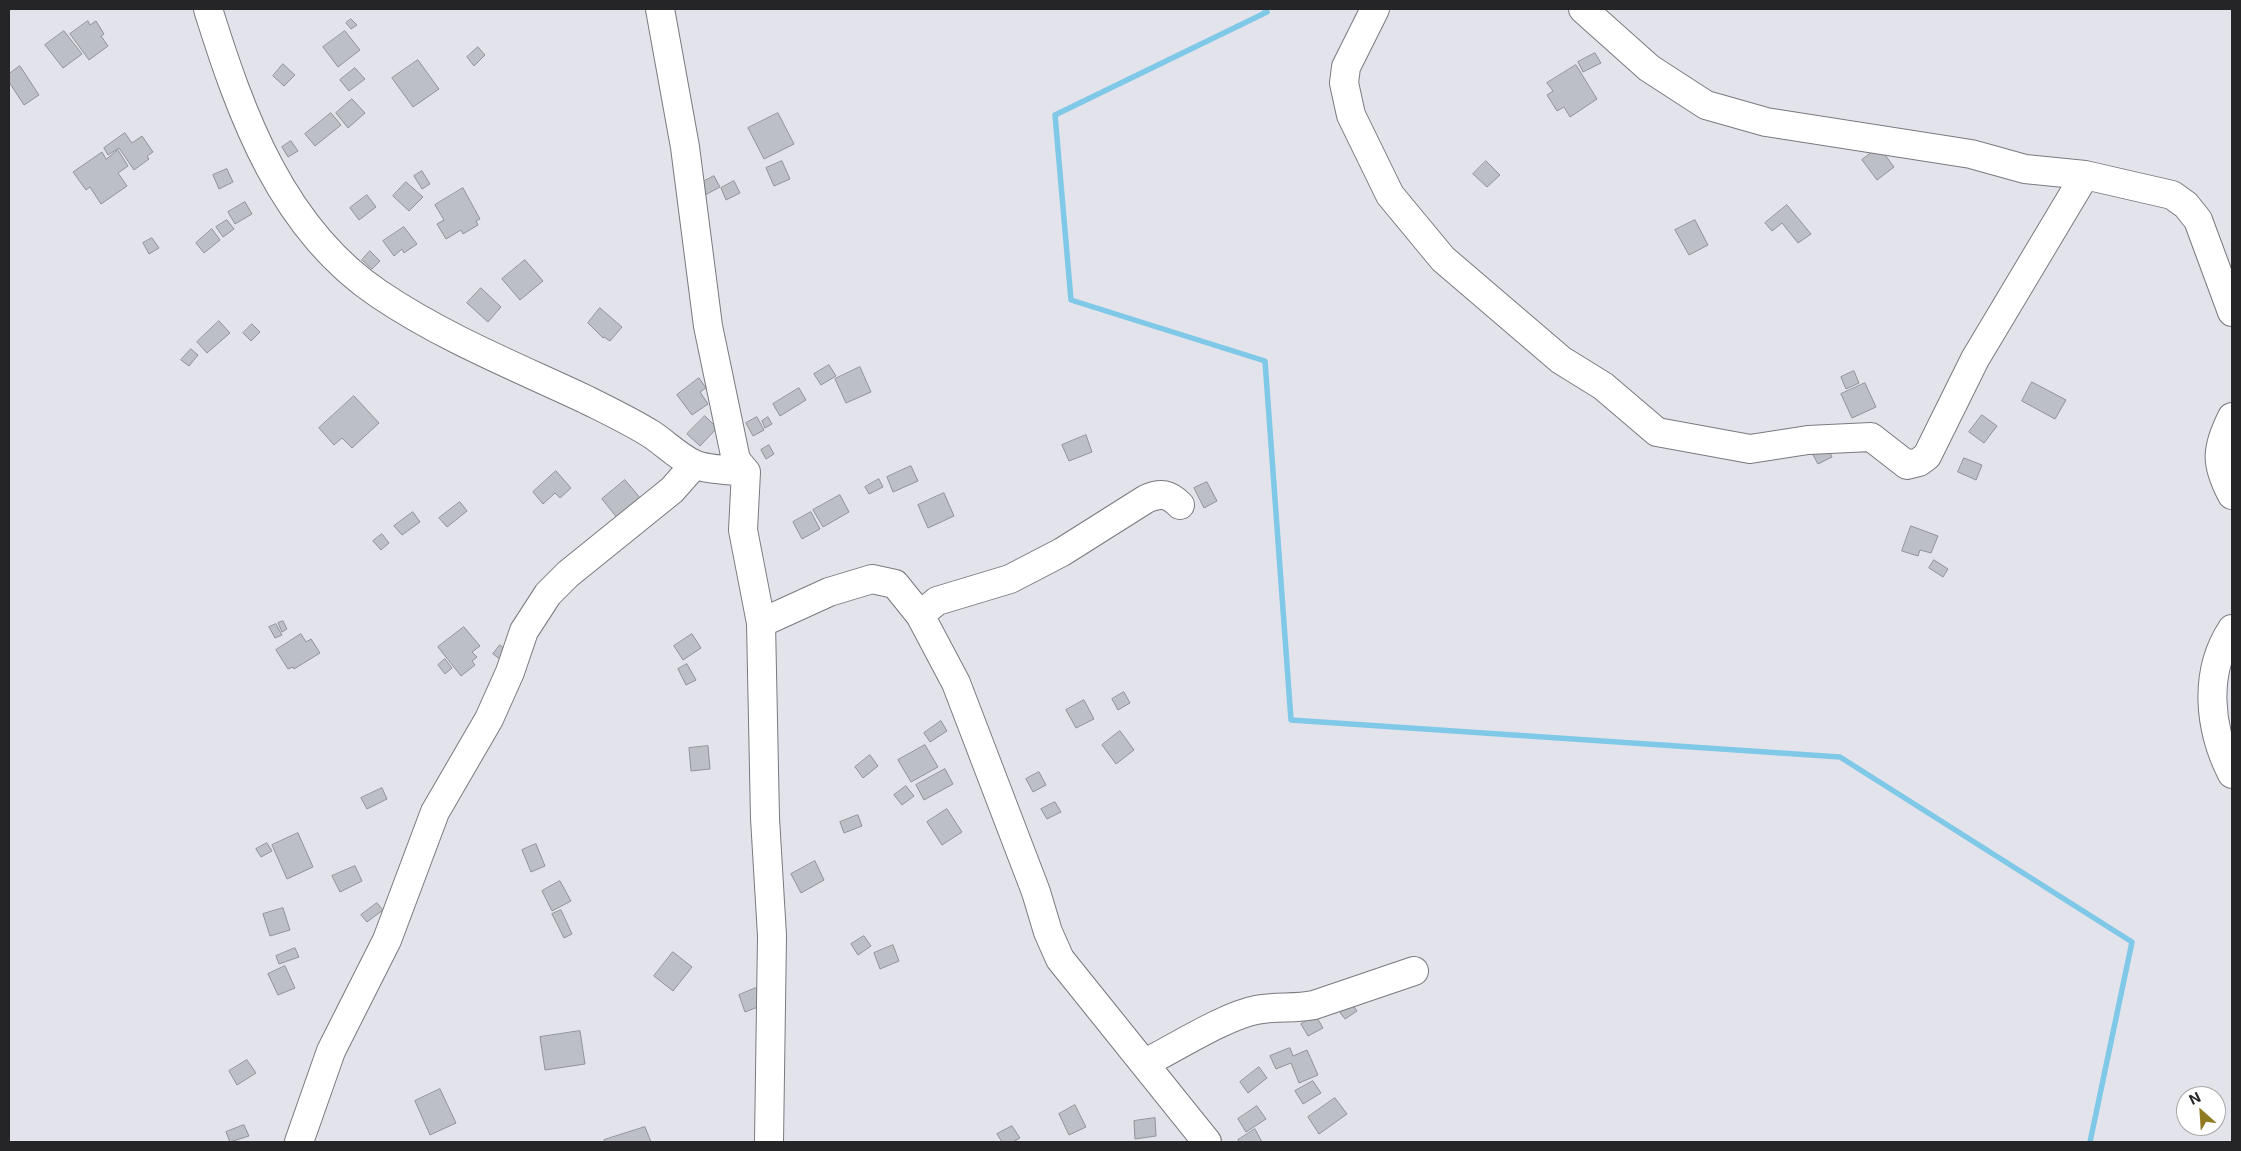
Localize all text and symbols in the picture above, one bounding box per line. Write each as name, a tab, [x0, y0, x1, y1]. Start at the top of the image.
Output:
north arrow	[2176, 1086, 2226, 1136]
text: N	[2186, 1088, 2203, 1108]

